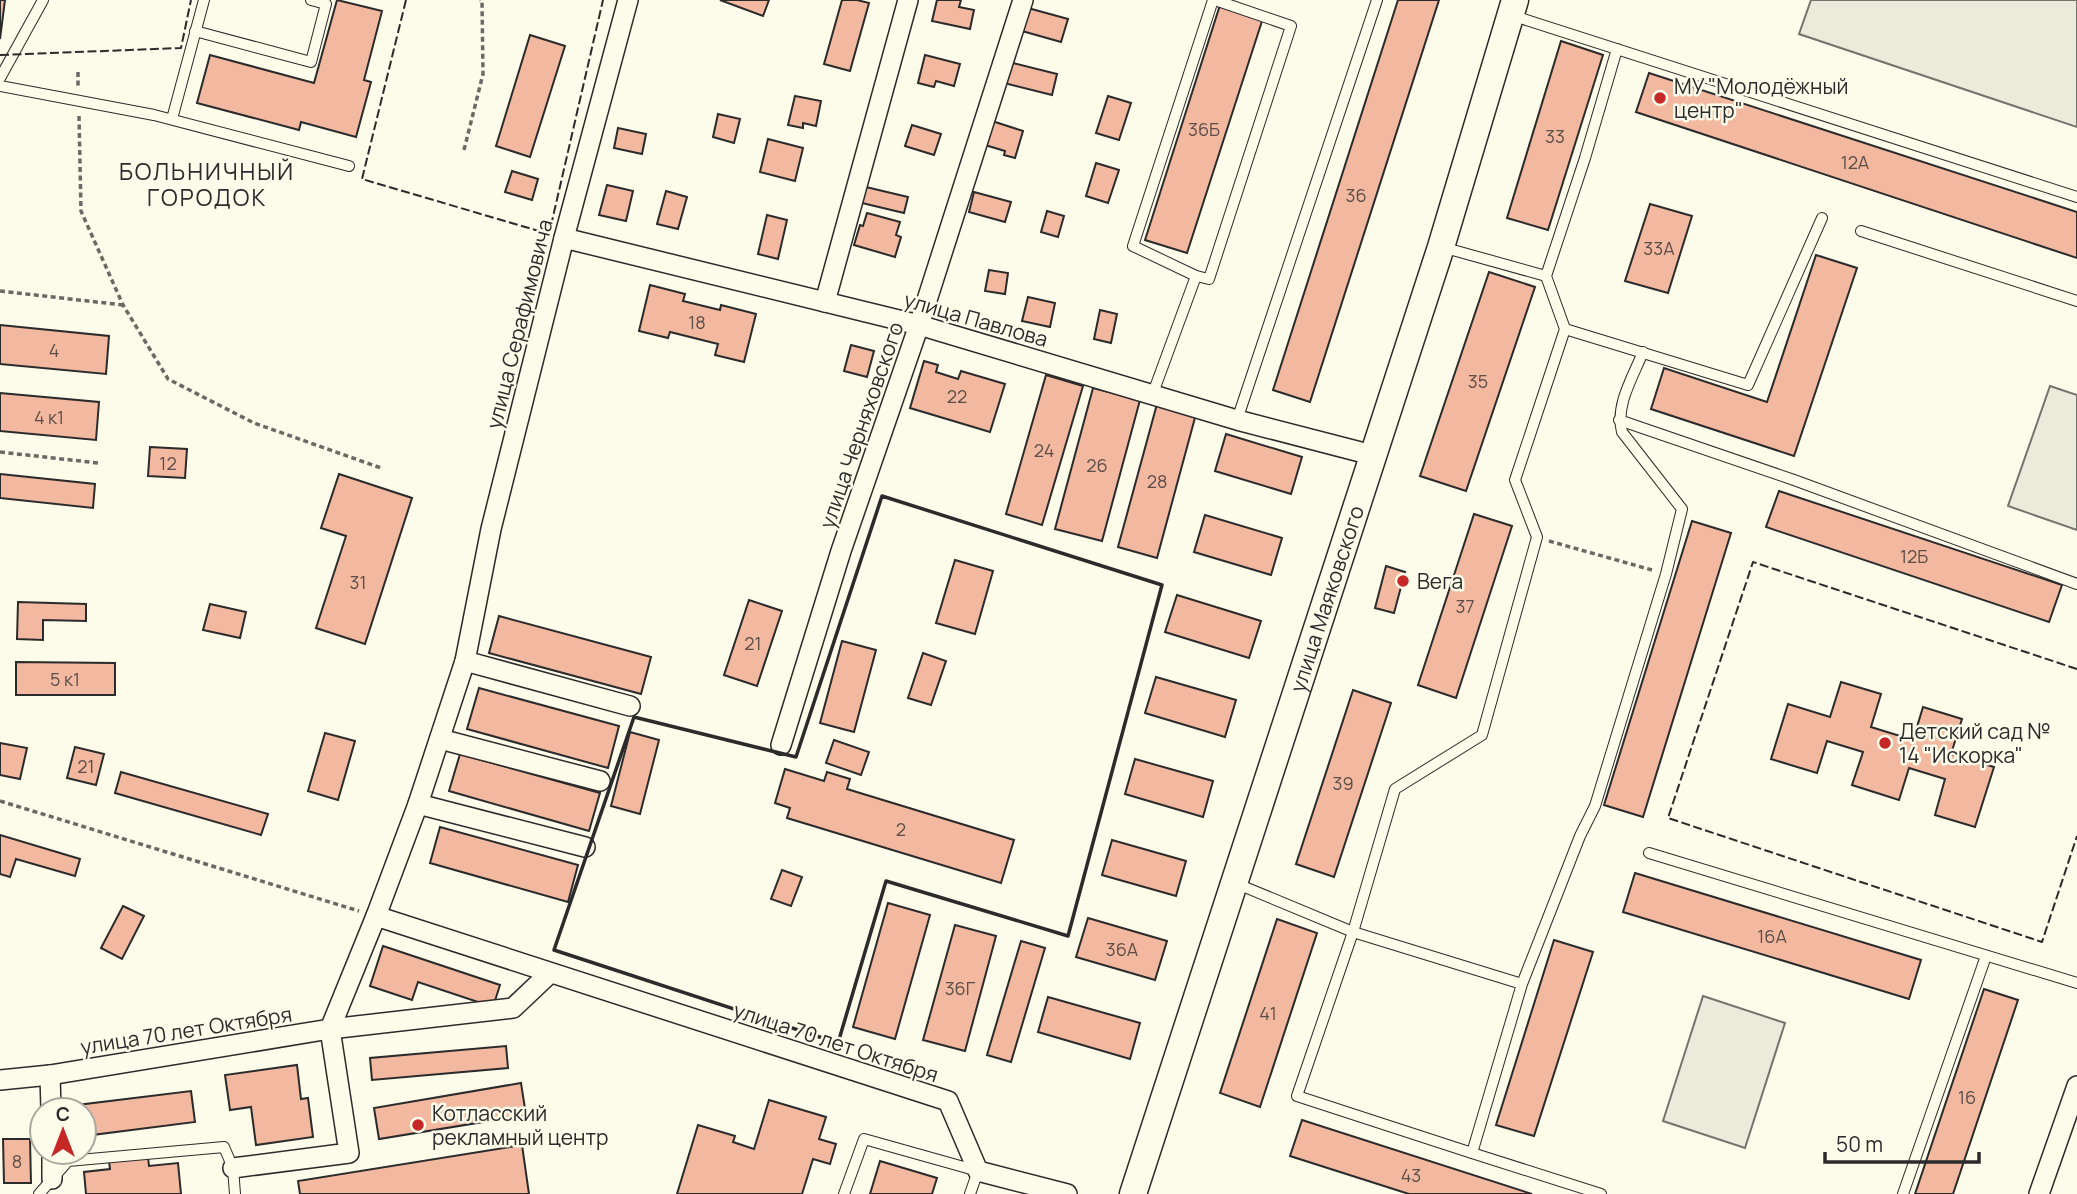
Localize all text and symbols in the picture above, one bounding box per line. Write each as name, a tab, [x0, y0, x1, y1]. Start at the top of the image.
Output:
place label: МУ "Молодёжный центр"	[1674, 72, 1848, 124]
marker: МУ "Молодёжный центр"	[1652, 90, 1668, 106]
house number: 36Б	[1188, 117, 1220, 141]
house number: 33	[1545, 124, 1565, 148]
house number: 12А	[1841, 150, 1870, 174]
district label: БОЛЬНИЧНЫЙ ГОРОДОК	[119, 155, 295, 213]
house number: 36	[1345, 183, 1367, 207]
street label: улица Серафимовича	[479, 216, 559, 432]
house number: 33А	[1643, 236, 1675, 260]
street label: улица Павлова	[901, 285, 1051, 353]
house number: 18	[688, 310, 706, 334]
street label: улица Черняховского	[813, 318, 909, 532]
house number: 4	[49, 338, 59, 362]
house number: 35	[1468, 369, 1488, 393]
house number: 22	[947, 384, 967, 408]
house number: 4 к1	[34, 405, 64, 429]
house number: 24	[1034, 438, 1054, 462]
house number: 12	[159, 451, 177, 475]
house number: 26	[1086, 453, 1108, 477]
house number: 28	[1147, 469, 1167, 493]
street label: улица Маяковского	[1283, 502, 1370, 696]
house number: 12Б	[1900, 544, 1928, 568]
place label: Вега	[1417, 567, 1463, 595]
house number: 31	[350, 570, 366, 594]
marker: Вега	[1395, 573, 1411, 589]
house number: 37	[1456, 594, 1475, 618]
house number: 21	[744, 631, 762, 655]
house number: 5 к1	[50, 667, 80, 691]
place label: Детский сад № 14 "Искорка"	[1899, 717, 2050, 769]
marker: Детский сад № 14 "Искорка"	[1877, 735, 1893, 751]
house number: 21	[77, 754, 95, 778]
house number: 39	[1332, 771, 1354, 795]
house number: 2	[896, 817, 906, 841]
house number: 16А	[1757, 924, 1787, 948]
house number: 36А	[1106, 937, 1139, 961]
house number: 36Г	[945, 976, 976, 1000]
street label: улица 70 лет Октября	[730, 996, 942, 1088]
street label: улица 70 лет Октября	[78, 999, 294, 1061]
house number: 41	[1259, 1001, 1277, 1025]
house number: 16	[1958, 1085, 1976, 1109]
north arrow	[28, 1096, 98, 1166]
place label: Котласский рекламный центр	[432, 1099, 609, 1151]
text: С	[56, 1101, 70, 1127]
marker: Котласский рекламный центр	[410, 1117, 426, 1133]
scale bar	[1825, 1120, 1979, 1164]
text: 50 m	[1836, 1130, 1883, 1158]
house number: 8	[12, 1149, 22, 1173]
house number: 43	[1401, 1163, 1421, 1187]

